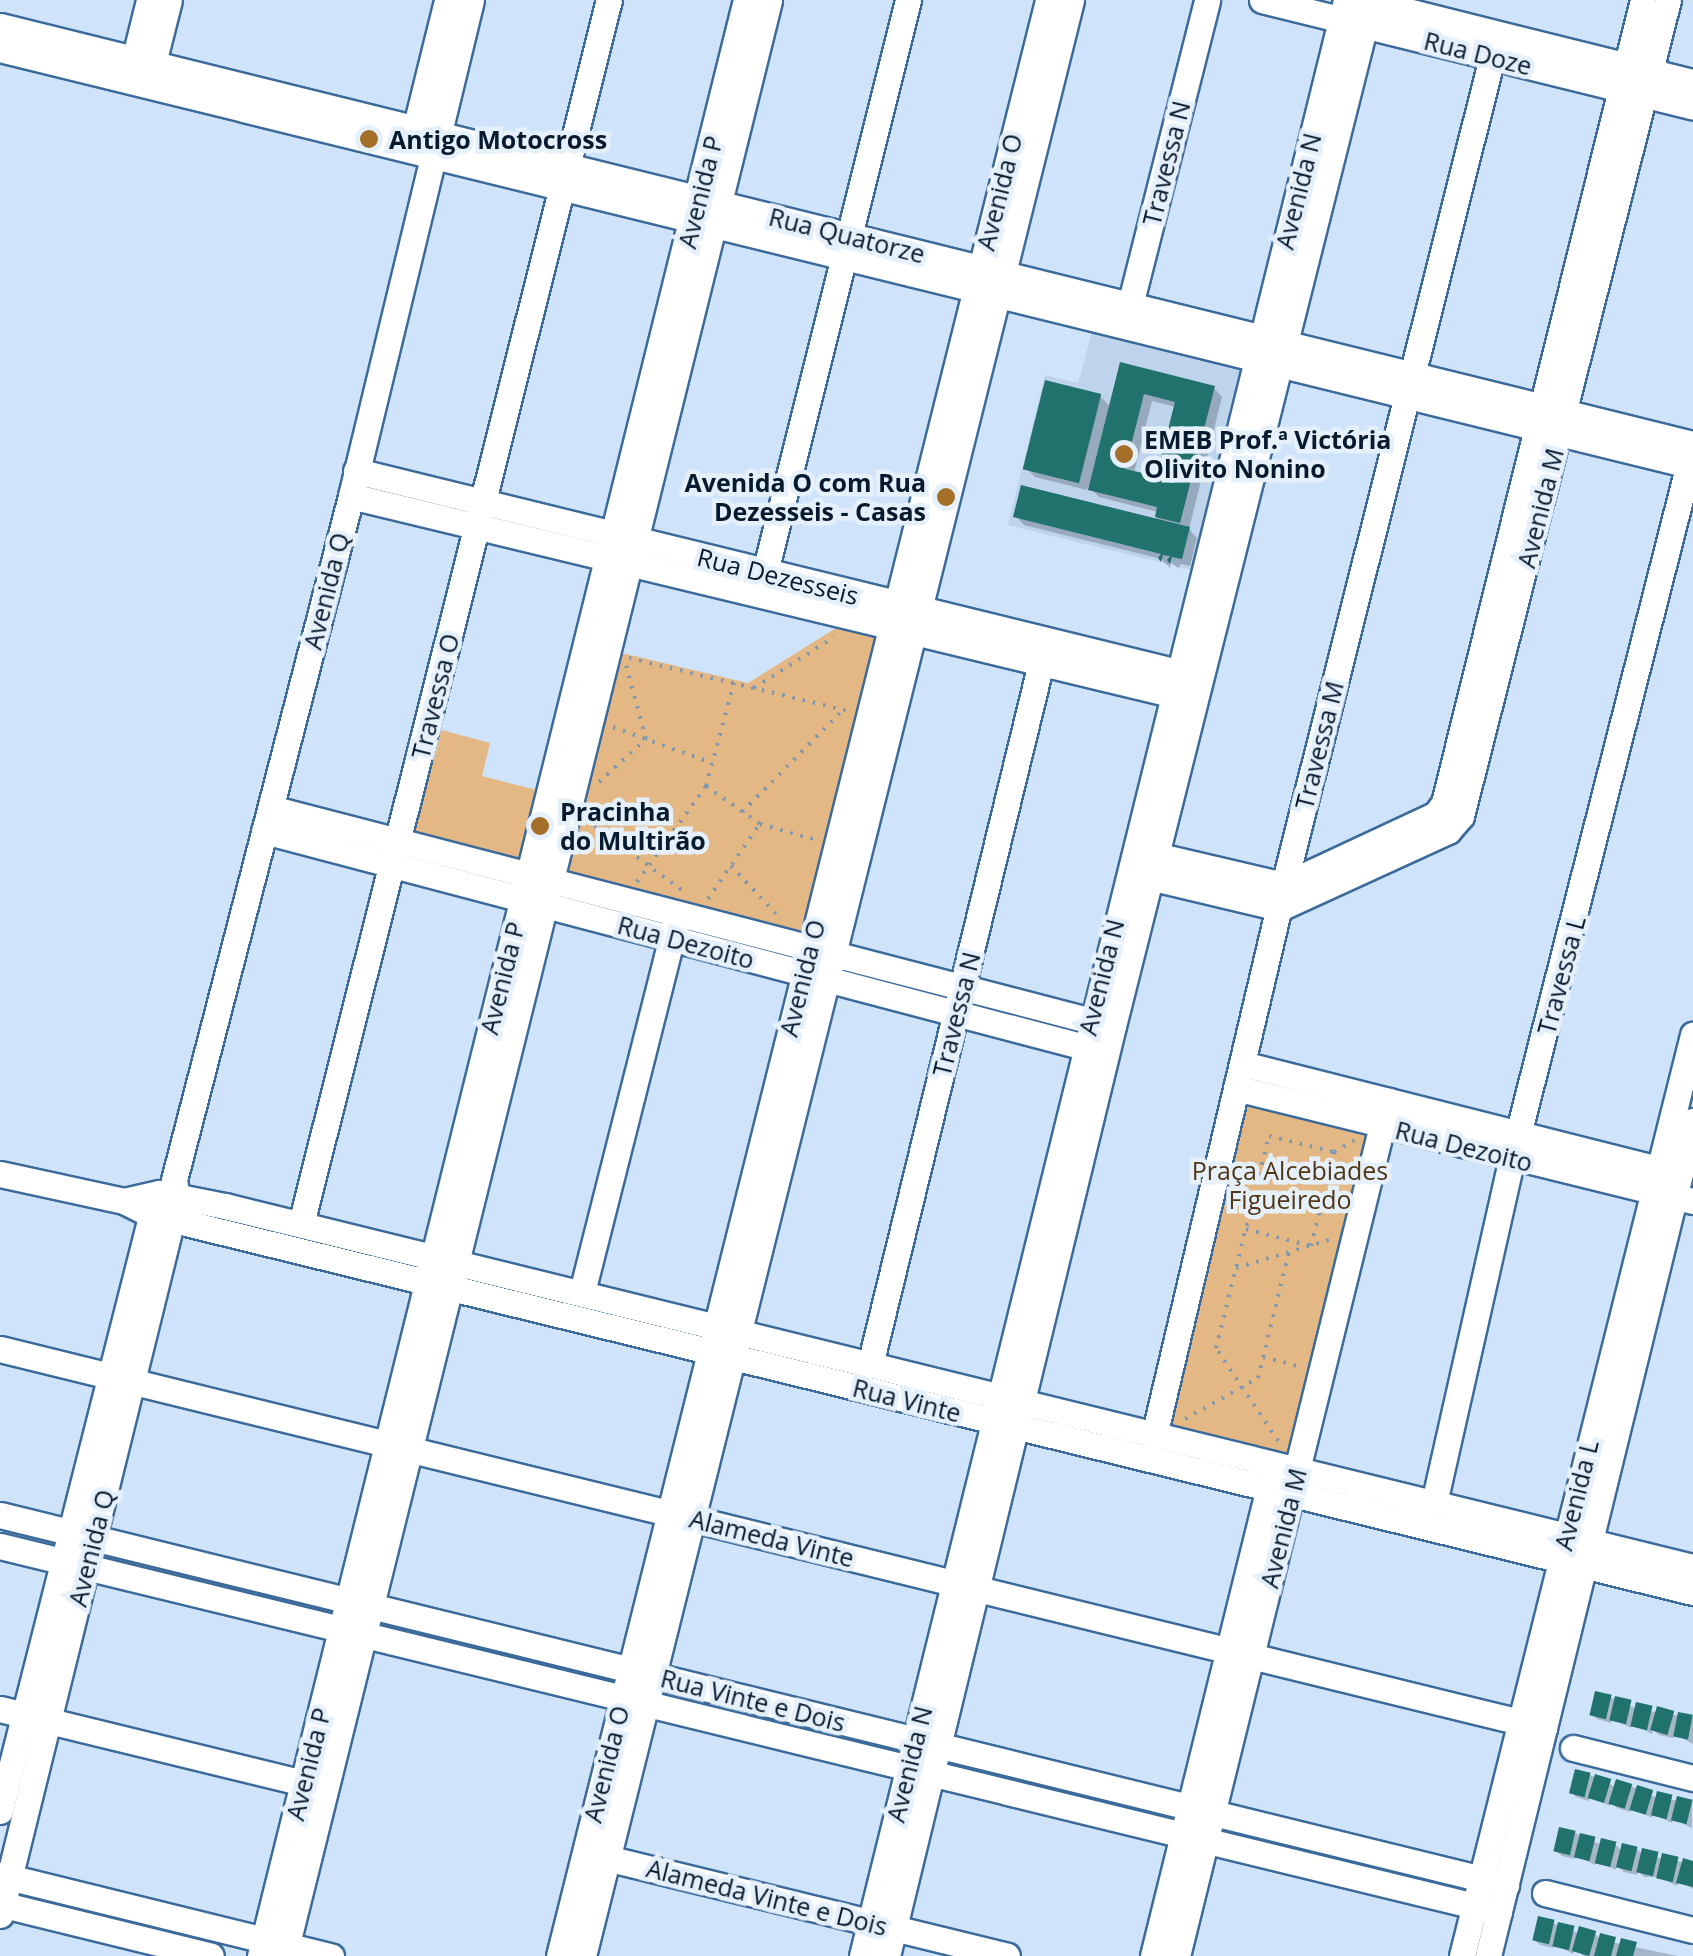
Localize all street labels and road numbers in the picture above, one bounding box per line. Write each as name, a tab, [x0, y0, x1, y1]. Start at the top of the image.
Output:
street label: Rua Doze	[1421, 25, 1535, 81]
street label: Travessa N	[1136, 98, 1196, 228]
street label: Avenida N	[1269, 130, 1327, 252]
street label: Avenida O	[970, 131, 1028, 253]
street label: Avenida P	[672, 133, 728, 251]
street label: Rua Quatorze	[766, 201, 928, 269]
street label: Avenida M	[1511, 445, 1569, 571]
street label: Avenida Q	[297, 530, 355, 652]
street label: Rua Dezesseis	[694, 541, 862, 611]
street label: Travessa O	[405, 630, 465, 762]
street label: Travessa M	[1289, 678, 1349, 812]
street label: Rua Dezoito	[614, 909, 758, 975]
street label: Travessa L	[1531, 912, 1591, 1038]
street label: Avenida N	[1072, 916, 1130, 1038]
street label: Avenida O	[773, 917, 831, 1039]
street label: Avenida P	[474, 919, 530, 1037]
street label: Travessa N	[926, 949, 986, 1079]
street label: Rua Dezoito	[1392, 1114, 1536, 1178]
street label: Rua Vinte	[850, 1372, 964, 1428]
street label: Avenida L	[1548, 1437, 1604, 1553]
street label: Avenida M	[1254, 1465, 1312, 1591]
street label: Avenida Q	[62, 1487, 120, 1609]
street label: Alameda Vinte	[687, 1503, 857, 1573]
street label: Rua Vinte e Dois	[658, 1663, 848, 1737]
street label: Avenida O	[577, 1703, 635, 1825]
street label: Avenida N	[880, 1703, 938, 1825]
street label: Avenida P	[280, 1705, 336, 1823]
street label: Alameda Vinte e Dois	[644, 1853, 890, 1941]

